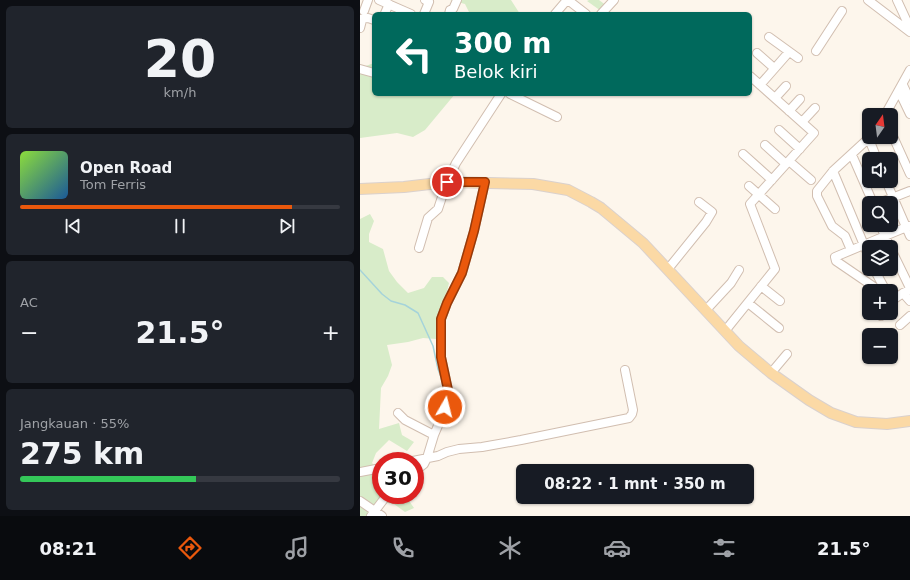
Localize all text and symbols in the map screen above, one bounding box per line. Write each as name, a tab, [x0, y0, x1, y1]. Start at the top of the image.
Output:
text: 300 m	[454, 27, 551, 60]
icon: left	[388, 28, 440, 80]
text: 20	[144, 29, 216, 89]
text: Belok kiri	[454, 61, 537, 82]
text: km/h	[164, 85, 196, 100]
north arrow	[862, 108, 898, 144]
map controls	[862, 108, 898, 364]
button: sound	[862, 152, 898, 188]
text: Open Road	[80, 159, 172, 177]
pin	[430, 165, 464, 199]
icon: arrive	[436, 171, 458, 193]
text: Tom Ferris	[80, 177, 146, 192]
button: search	[862, 196, 898, 232]
icon: previous	[62, 215, 84, 237]
icon: pause	[169, 215, 191, 237]
icon: next	[276, 215, 298, 237]
button: layers	[862, 240, 898, 276]
button: +	[862, 284, 898, 320]
text: AC	[20, 295, 38, 310]
text: 21.5°	[135, 315, 225, 350]
text: −	[20, 320, 38, 345]
text: +	[322, 320, 340, 345]
button: −	[862, 328, 898, 364]
position arrow	[424, 386, 466, 428]
text: Jangkauan · 55%	[20, 416, 129, 431]
text: 275 km	[20, 436, 144, 471]
speed limit sign: 30	[372, 452, 424, 504]
text: 08:22 · 1 mnt · 350 m	[544, 475, 726, 493]
icon: directions	[176, 534, 204, 562]
icon: music	[283, 534, 311, 562]
icon: phone	[389, 534, 417, 562]
icon: climate	[496, 534, 524, 562]
icon: car	[603, 534, 631, 562]
icon: filters	[710, 534, 738, 562]
text: 08:21	[39, 538, 97, 559]
text: 21.5°	[817, 538, 871, 559]

